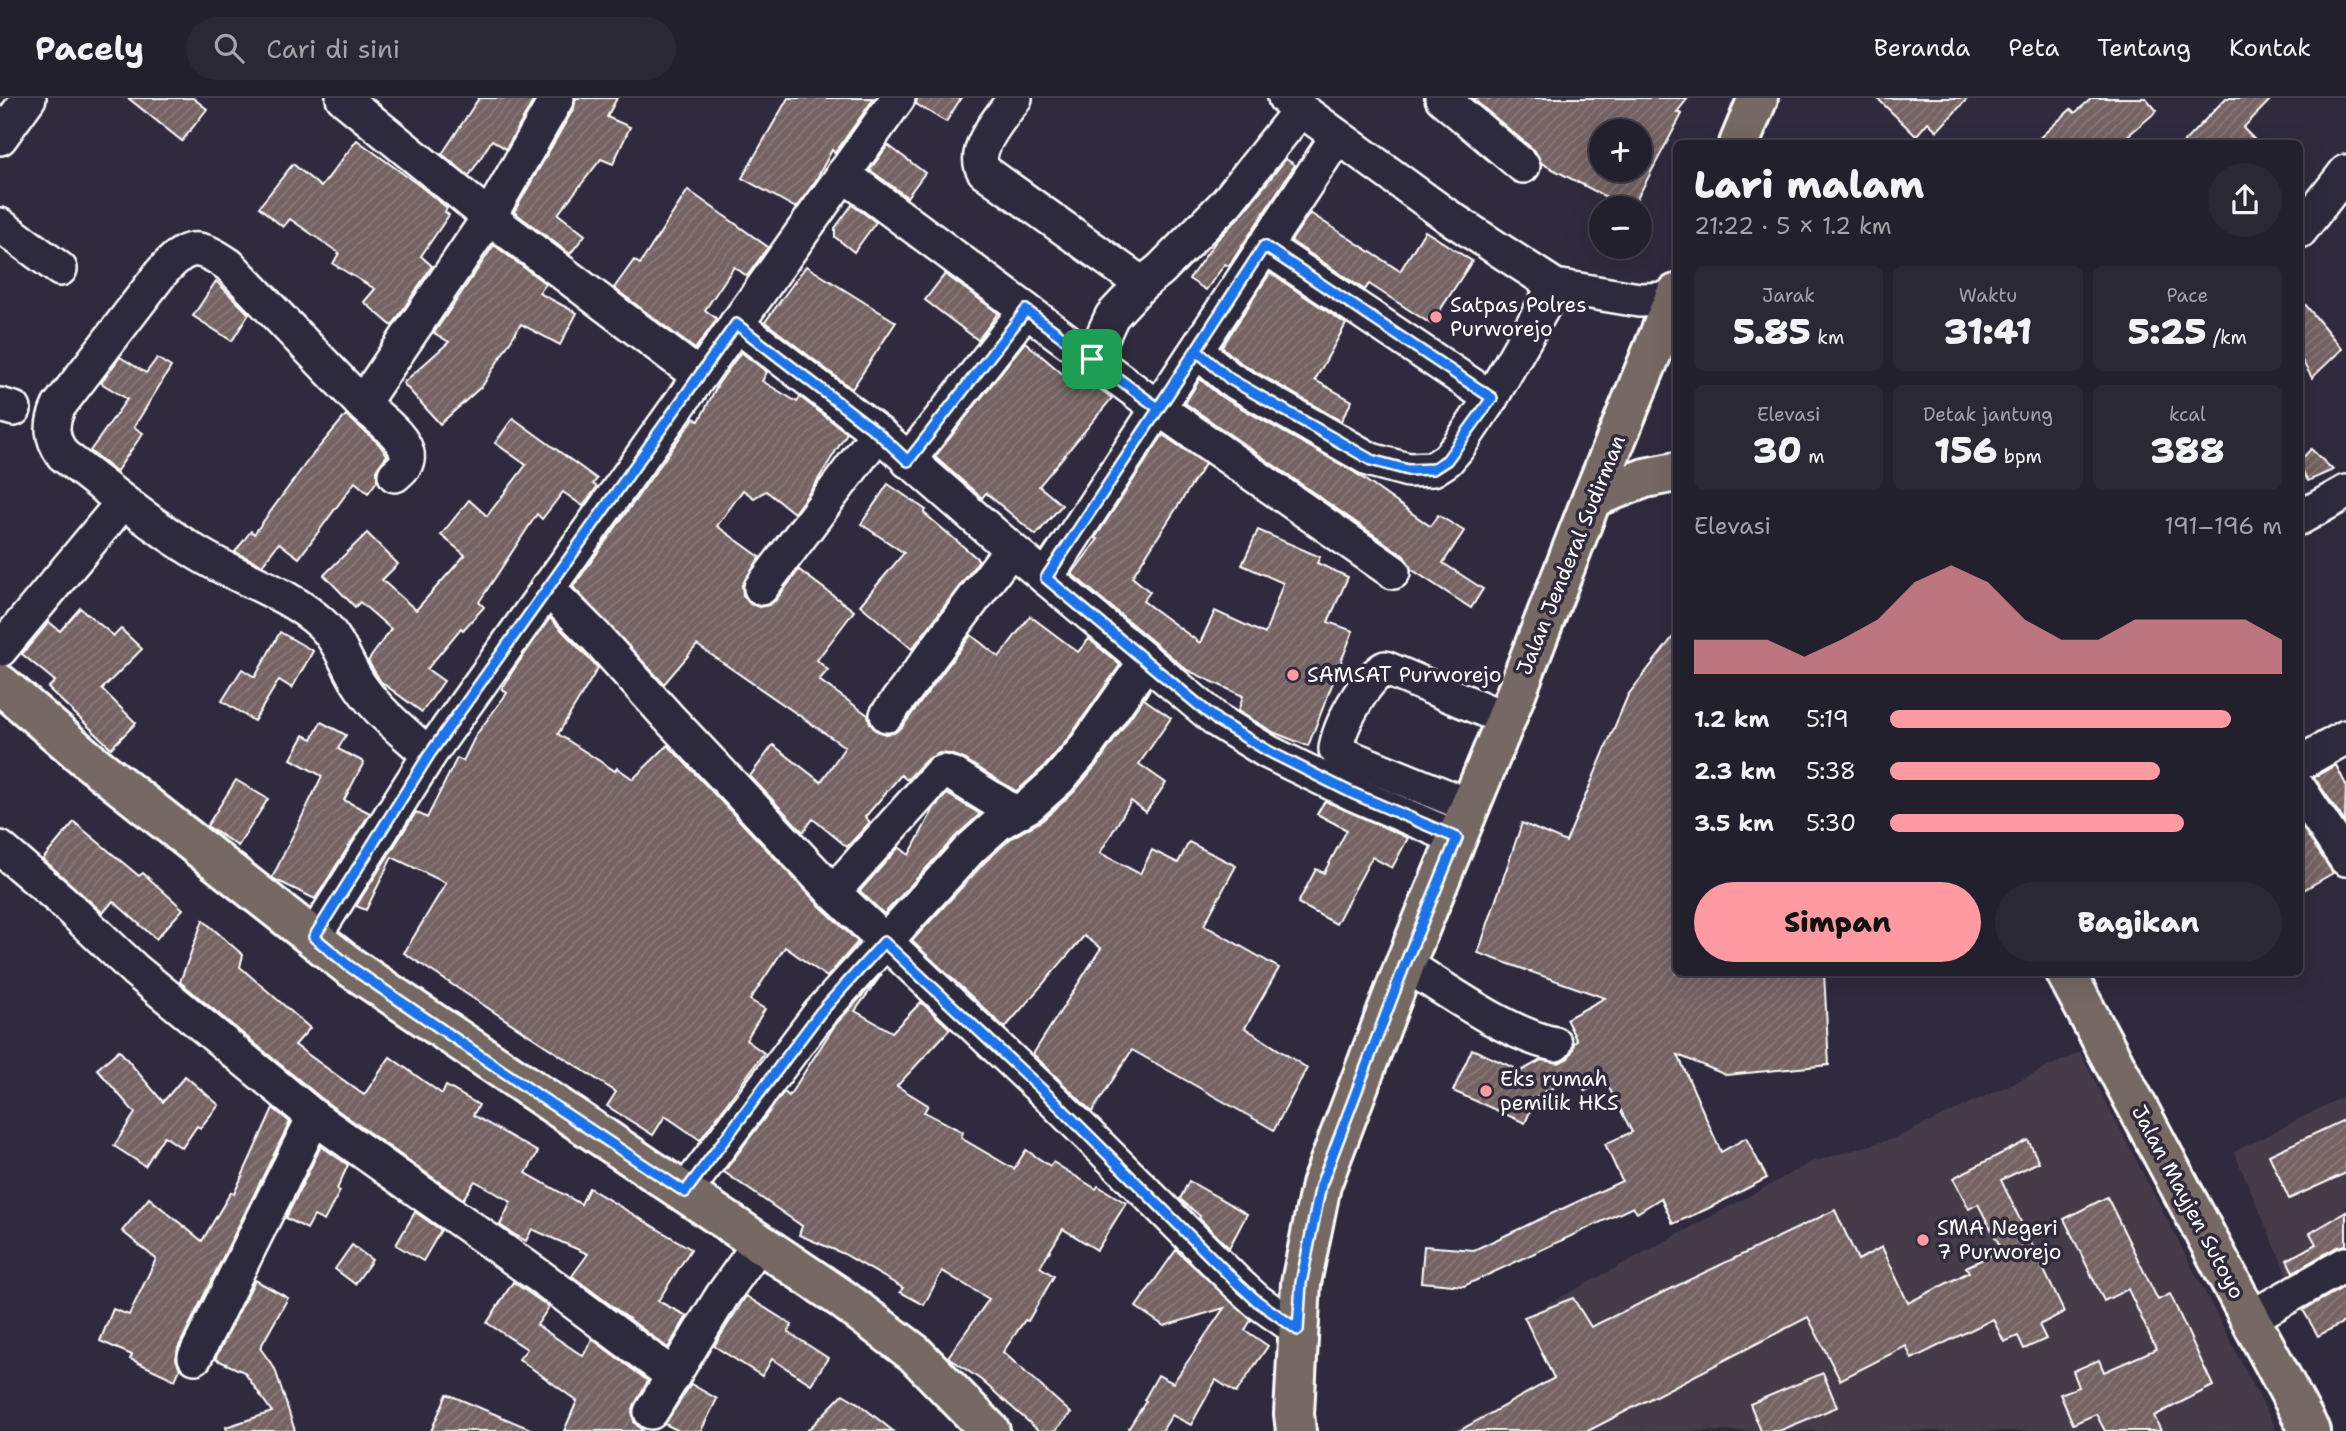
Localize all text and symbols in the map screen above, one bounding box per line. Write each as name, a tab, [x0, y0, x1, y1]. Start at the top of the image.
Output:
search box	[186, 17, 676, 80]
text: Pacely	[35, 26, 144, 71]
icon: search	[210, 29, 248, 67]
text: Cari di sini	[266, 31, 400, 66]
text: Beranda	[1874, 32, 1970, 64]
text: Peta	[2008, 32, 2059, 64]
text: Tentang	[2097, 32, 2191, 64]
text: Kontak	[2229, 32, 2311, 64]
map controls	[1589, 119, 1652, 259]
button: +	[1589, 119, 1652, 182]
text: Lari malam	[1694, 159, 1924, 210]
button: share	[2208, 163, 2282, 237]
button: −	[1589, 196, 1652, 259]
text: 21:22 · 5 × 1.2 km	[1694, 211, 1891, 241]
text: Jarak	[1762, 283, 1815, 308]
text: Waktu	[1959, 283, 2017, 308]
text: Pace	[2166, 283, 2208, 308]
place label: Satpas Polres Purworejo	[1450, 291, 1587, 343]
text: 5.85	[1733, 308, 1811, 355]
text: 31:41	[1944, 308, 2032, 355]
text: 5:25	[2128, 308, 2207, 355]
marker: Satpas Polres Purworejo	[1428, 309, 1444, 325]
text: km	[1811, 325, 1844, 350]
text: /km	[2207, 325, 2247, 350]
pin	[1062, 329, 1122, 389]
icon: arrive	[1073, 340, 1111, 378]
text: Elevasi	[1757, 402, 1820, 427]
text: Detak jantung	[1923, 402, 2053, 427]
text: kcal	[2169, 402, 2206, 427]
text: 30	[1753, 427, 1802, 474]
text: 156	[1934, 427, 1997, 474]
text: 388	[2150, 427, 2224, 474]
street label: Jalan Jenderal Sudirman	[1510, 431, 1632, 679]
text: m	[1802, 444, 1825, 469]
text: bpm	[1997, 444, 2042, 469]
text: Elevasi	[1694, 511, 1771, 541]
text: 191–196 m	[2164, 511, 2282, 541]
place label: SAMSAT Purworejo	[1307, 661, 1501, 689]
marker: SAMSAT Purworejo	[1285, 667, 1301, 683]
text: 1.2 km	[1694, 704, 1770, 734]
text: 5:19	[1806, 704, 1849, 734]
text: 2.3 km	[1694, 756, 1776, 786]
text: 5:38	[1806, 756, 1856, 786]
text: 3.5 km	[1694, 808, 1774, 838]
text: 5:30	[1806, 808, 1856, 838]
button: Simpan	[1694, 882, 1981, 962]
button: Bagikan	[1995, 882, 2282, 962]
place label: Eks rumah pemilik HKS	[1500, 1065, 1619, 1117]
marker: Eks rumah pemilik HKS	[1478, 1083, 1494, 1099]
street label: Jalan Mayjen Sutoyo	[2125, 1100, 2251, 1304]
place label: SMA Negeri 7 Purworejo	[1937, 1214, 2062, 1266]
marker: SMA Negeri 7 Purworejo	[1915, 1232, 1931, 1248]

